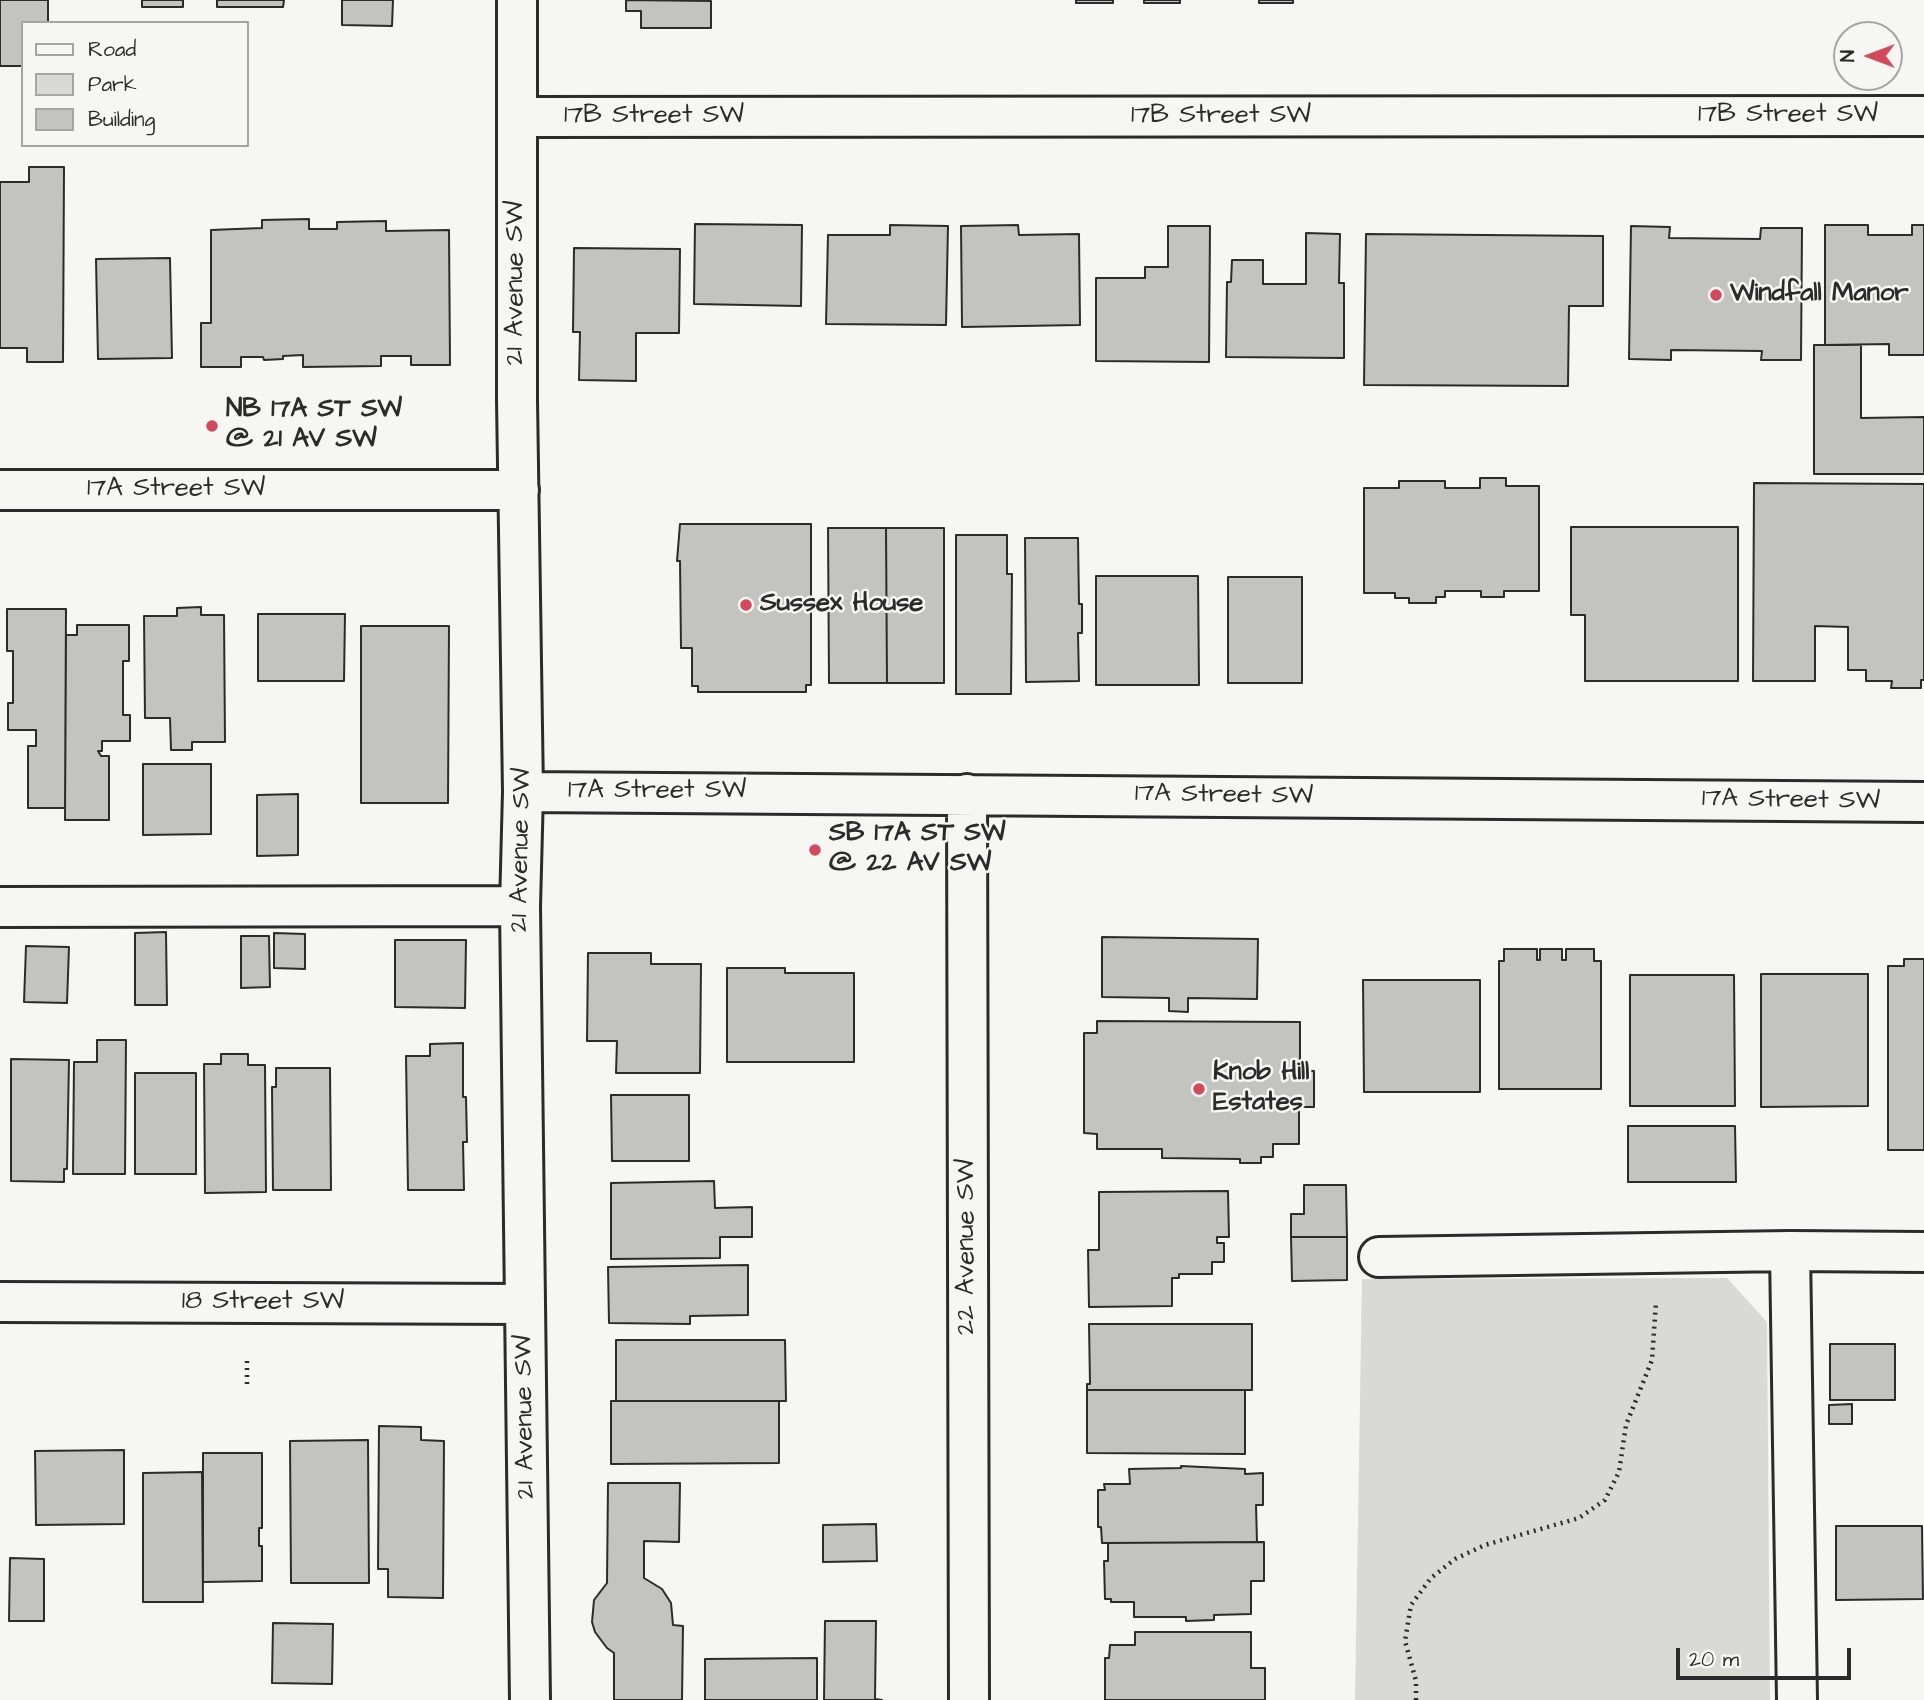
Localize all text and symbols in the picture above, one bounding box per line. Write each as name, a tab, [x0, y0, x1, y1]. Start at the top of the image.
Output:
legend	[21, 21, 248, 147]
north arrow	[1833, 21, 1903, 91]
text: Road	[88, 35, 136, 64]
text: N	[1835, 50, 1862, 62]
text: Park	[88, 70, 137, 99]
street label: 17B Street SW	[1698, 100, 1878, 132]
street label: 17B Street SW	[564, 101, 744, 133]
street label: 17B Street SW	[1131, 101, 1311, 133]
text: Building	[88, 105, 155, 134]
street label: 21 Avenue SW	[501, 201, 533, 365]
place label: Windfall Manor	[1730, 279, 1909, 311]
marker: Windfall Manor	[1708, 287, 1724, 303]
place label: NB 17A ST SW @ 21 AV SW	[226, 395, 402, 457]
marker: NB 17A ST SW @ 21 AV SW	[204, 418, 220, 434]
street label: 17A Street SW	[87, 474, 265, 506]
place label: Sussex House	[760, 589, 923, 621]
marker: Sussex House	[738, 597, 754, 613]
street label: 21 Avenue SW	[505, 767, 539, 933]
street label: 17A Street SW	[568, 776, 746, 808]
street label: 17A Street SW	[1135, 779, 1313, 813]
street label: 17A Street SW	[1702, 784, 1880, 818]
place label: SB 17A ST SW @ 22 AV SW	[829, 819, 1005, 880]
marker: SB 17A ST SW @ 22 AV SW	[807, 842, 823, 858]
place label: Knob Hill Estates	[1213, 1058, 1309, 1120]
marker: Knob Hill Estates	[1191, 1081, 1207, 1097]
street label: 22 Avenue SW	[952, 1159, 984, 1335]
street label: 18 Street SW	[182, 1287, 344, 1319]
street label: 21 Avenue SW	[509, 1334, 543, 1500]
scale bar	[1679, 1634, 1854, 1678]
text: 20 m	[1689, 1645, 1739, 1674]

